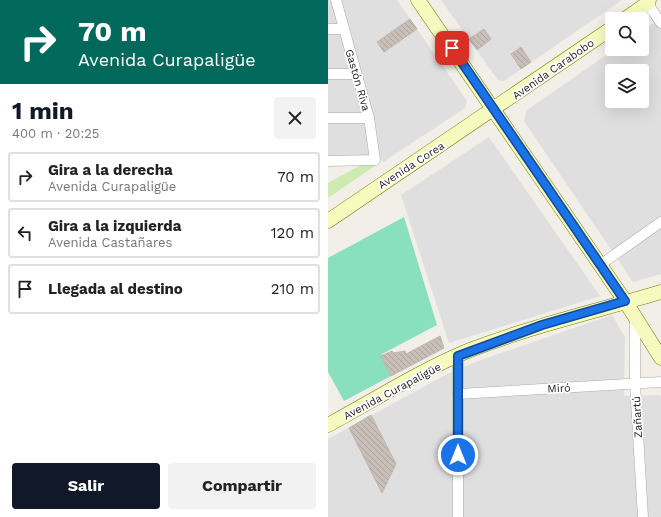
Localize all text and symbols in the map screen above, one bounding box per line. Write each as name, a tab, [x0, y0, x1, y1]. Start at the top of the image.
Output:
map controls	[605, 12, 649, 108]
button: search	[605, 12, 649, 56]
text: 70 m	[78, 15, 147, 48]
icon: right	[12, 16, 64, 68]
pin	[435, 31, 469, 65]
street label: Avenida Carabobo	[510, 36, 597, 102]
icon: arrive	[441, 37, 463, 59]
street label: Gastón Riva	[342, 48, 373, 113]
text: Avenida Curapaligüe	[78, 49, 256, 70]
button: layers	[605, 64, 649, 108]
text: 1 min	[12, 97, 74, 125]
button: close	[274, 97, 316, 139]
text: 400 m · 20:25	[12, 126, 99, 141]
street label: Avenida Corea	[376, 139, 447, 192]
text: Gira a la derecha	[48, 161, 173, 179]
icon: right	[14, 166, 36, 188]
text: 70 m	[277, 168, 314, 186]
text: Avenida Curapaligüe	[48, 179, 176, 194]
text: Gira a la izquierda	[48, 217, 181, 235]
icon: left	[14, 222, 36, 244]
text: 120 m	[271, 224, 314, 242]
text: Avenida Castañares	[48, 235, 172, 250]
icon: arrive	[14, 278, 36, 300]
text: Llegada al destino	[48, 280, 183, 298]
text: 210 m	[271, 280, 314, 298]
street label: Avenida Curapaligüe	[341, 360, 443, 423]
street label: Miró	[547, 381, 571, 396]
street label: Zañartú	[630, 396, 645, 438]
position arrow	[437, 434, 479, 476]
button: Salir	[12, 463, 160, 509]
button: Compartir	[168, 463, 316, 509]

